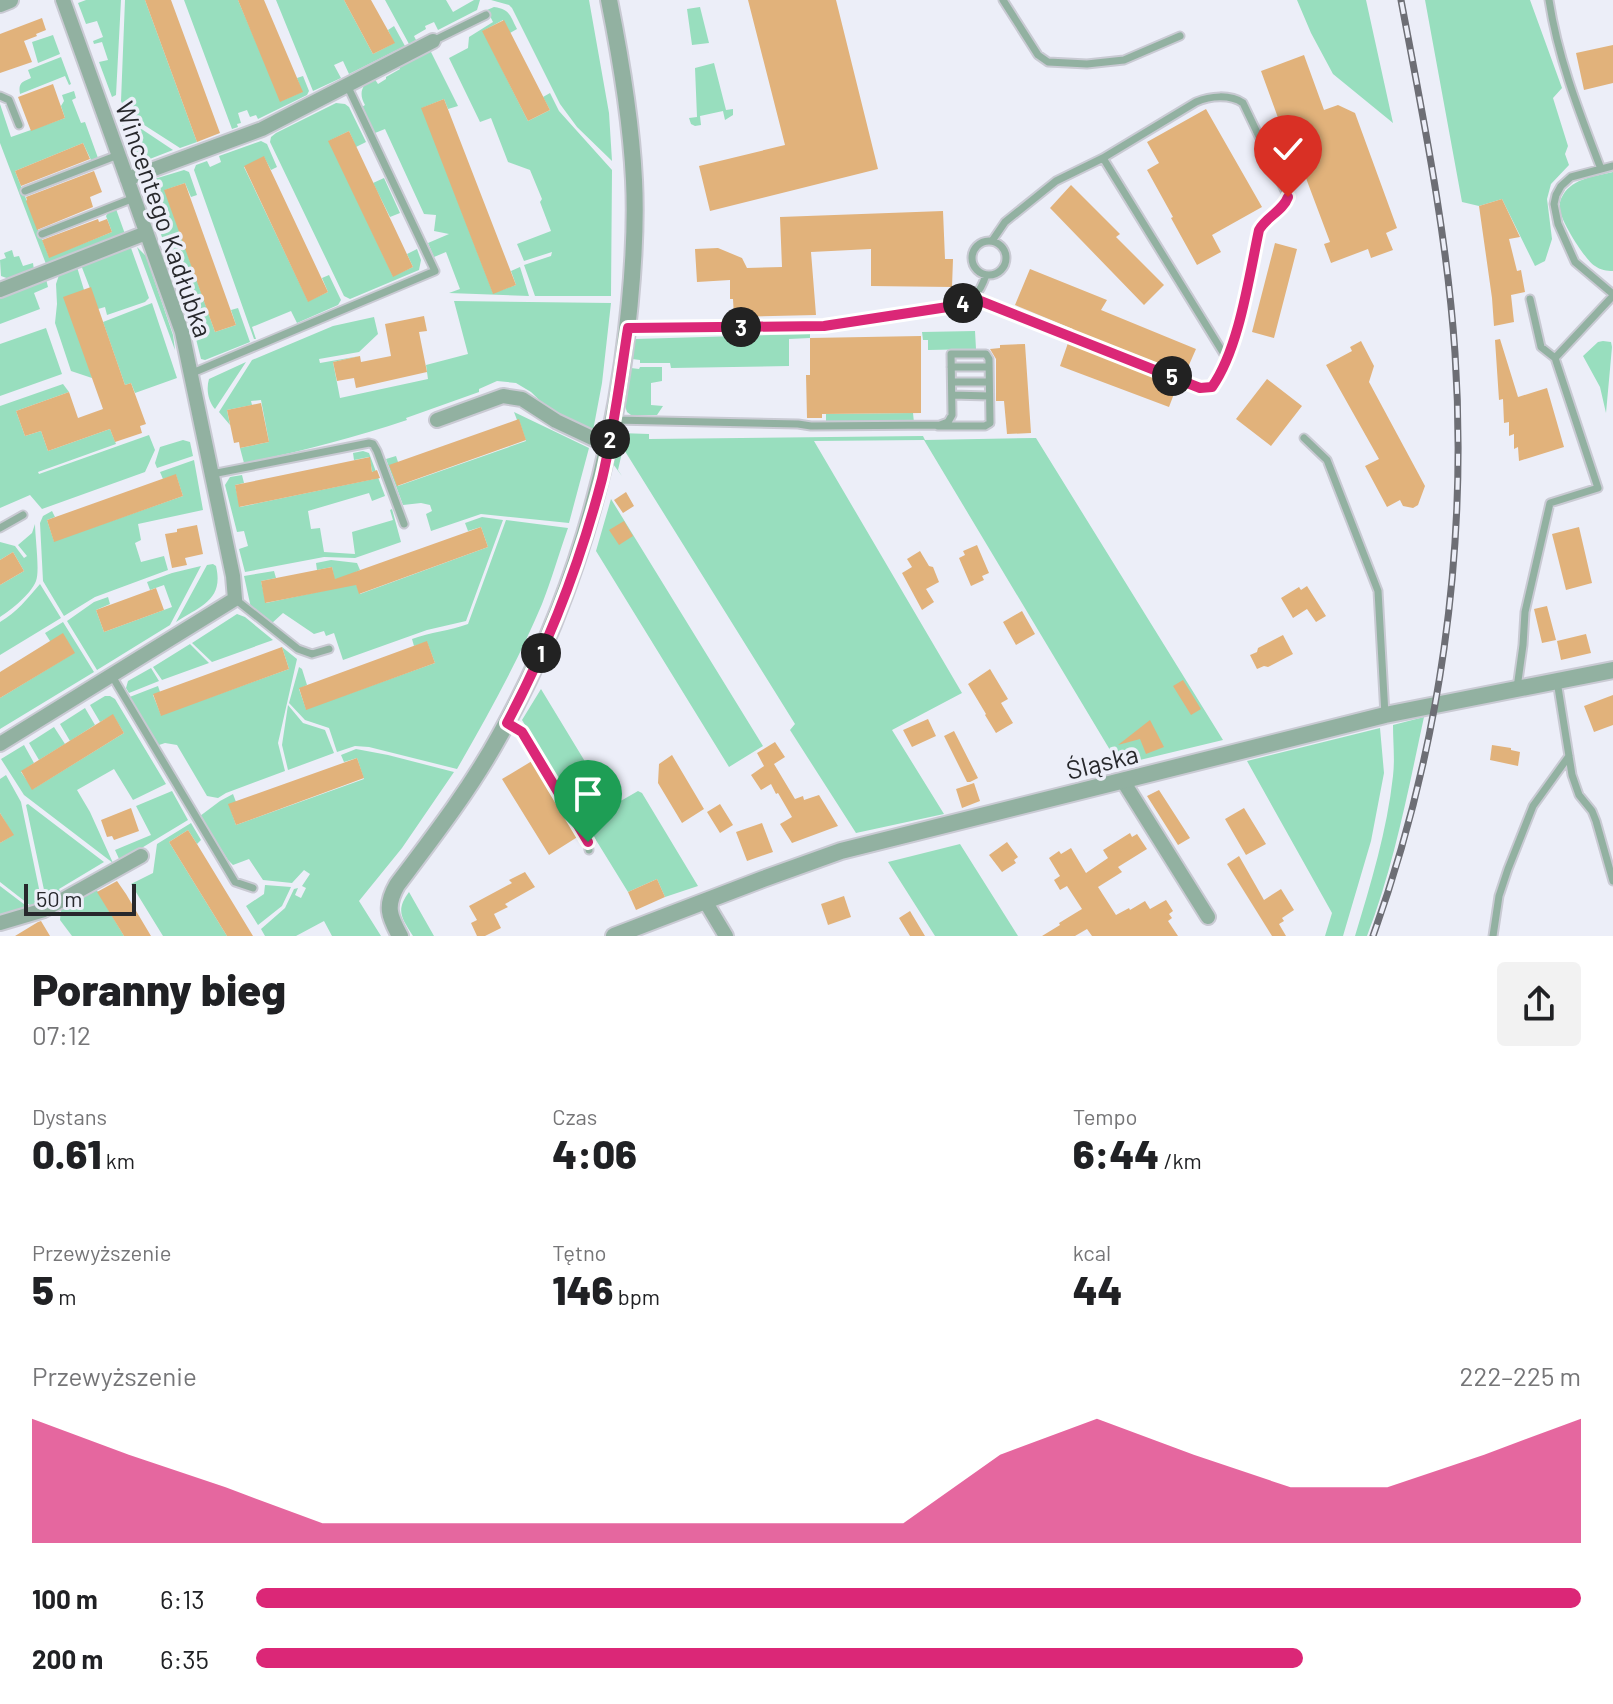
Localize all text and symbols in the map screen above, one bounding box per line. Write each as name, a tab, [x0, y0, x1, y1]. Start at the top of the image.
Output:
street label: Wincentego Kadłubka	[110, 97, 220, 341]
pin	[1254, 115, 1322, 197]
icon: check	[1266, 127, 1310, 171]
pin: 4	[943, 283, 983, 323]
text: 4	[956, 290, 970, 316]
pin: 3	[721, 307, 761, 347]
text: 3	[735, 314, 747, 340]
pin: 5	[1152, 356, 1192, 396]
text: 5	[1166, 363, 1178, 389]
pin: 2	[590, 419, 630, 459]
text: 2	[604, 426, 616, 452]
pin: 1	[521, 633, 561, 673]
text: 1	[537, 640, 545, 666]
street label: Śląska	[1063, 737, 1141, 785]
pin	[554, 760, 622, 842]
icon: arrive	[566, 772, 610, 816]
scale bar	[24, 880, 136, 916]
text: 50 m	[36, 885, 82, 911]
text: Poranny bieg	[32, 962, 286, 1015]
button: share	[1497, 962, 1581, 1046]
text: 07:12	[32, 1019, 91, 1050]
text: Dystans	[32, 1103, 107, 1129]
text: Czas	[552, 1103, 597, 1129]
text: Tempo	[1073, 1103, 1138, 1129]
text: 0.61	[32, 1129, 101, 1177]
text: 4:06	[552, 1129, 637, 1177]
text: 6:44	[1073, 1129, 1159, 1177]
text: km	[101, 1147, 135, 1173]
text: /km	[1159, 1147, 1202, 1173]
text: Przewyższenie	[32, 1239, 171, 1265]
text: Tętno	[552, 1239, 607, 1265]
text: kcal	[1073, 1239, 1111, 1265]
text: 5	[32, 1265, 54, 1313]
text: 146	[552, 1265, 613, 1313]
text: 44	[1073, 1265, 1123, 1313]
text: m	[54, 1283, 77, 1309]
text: bpm	[613, 1283, 660, 1309]
text: Przewyższenie	[32, 1360, 197, 1391]
text: 222–225 m	[1460, 1360, 1581, 1391]
text: 100 m	[32, 1583, 98, 1614]
text: 6:13	[160, 1583, 205, 1614]
text: 200 m	[32, 1643, 103, 1674]
text: 6:35	[160, 1643, 209, 1674]

